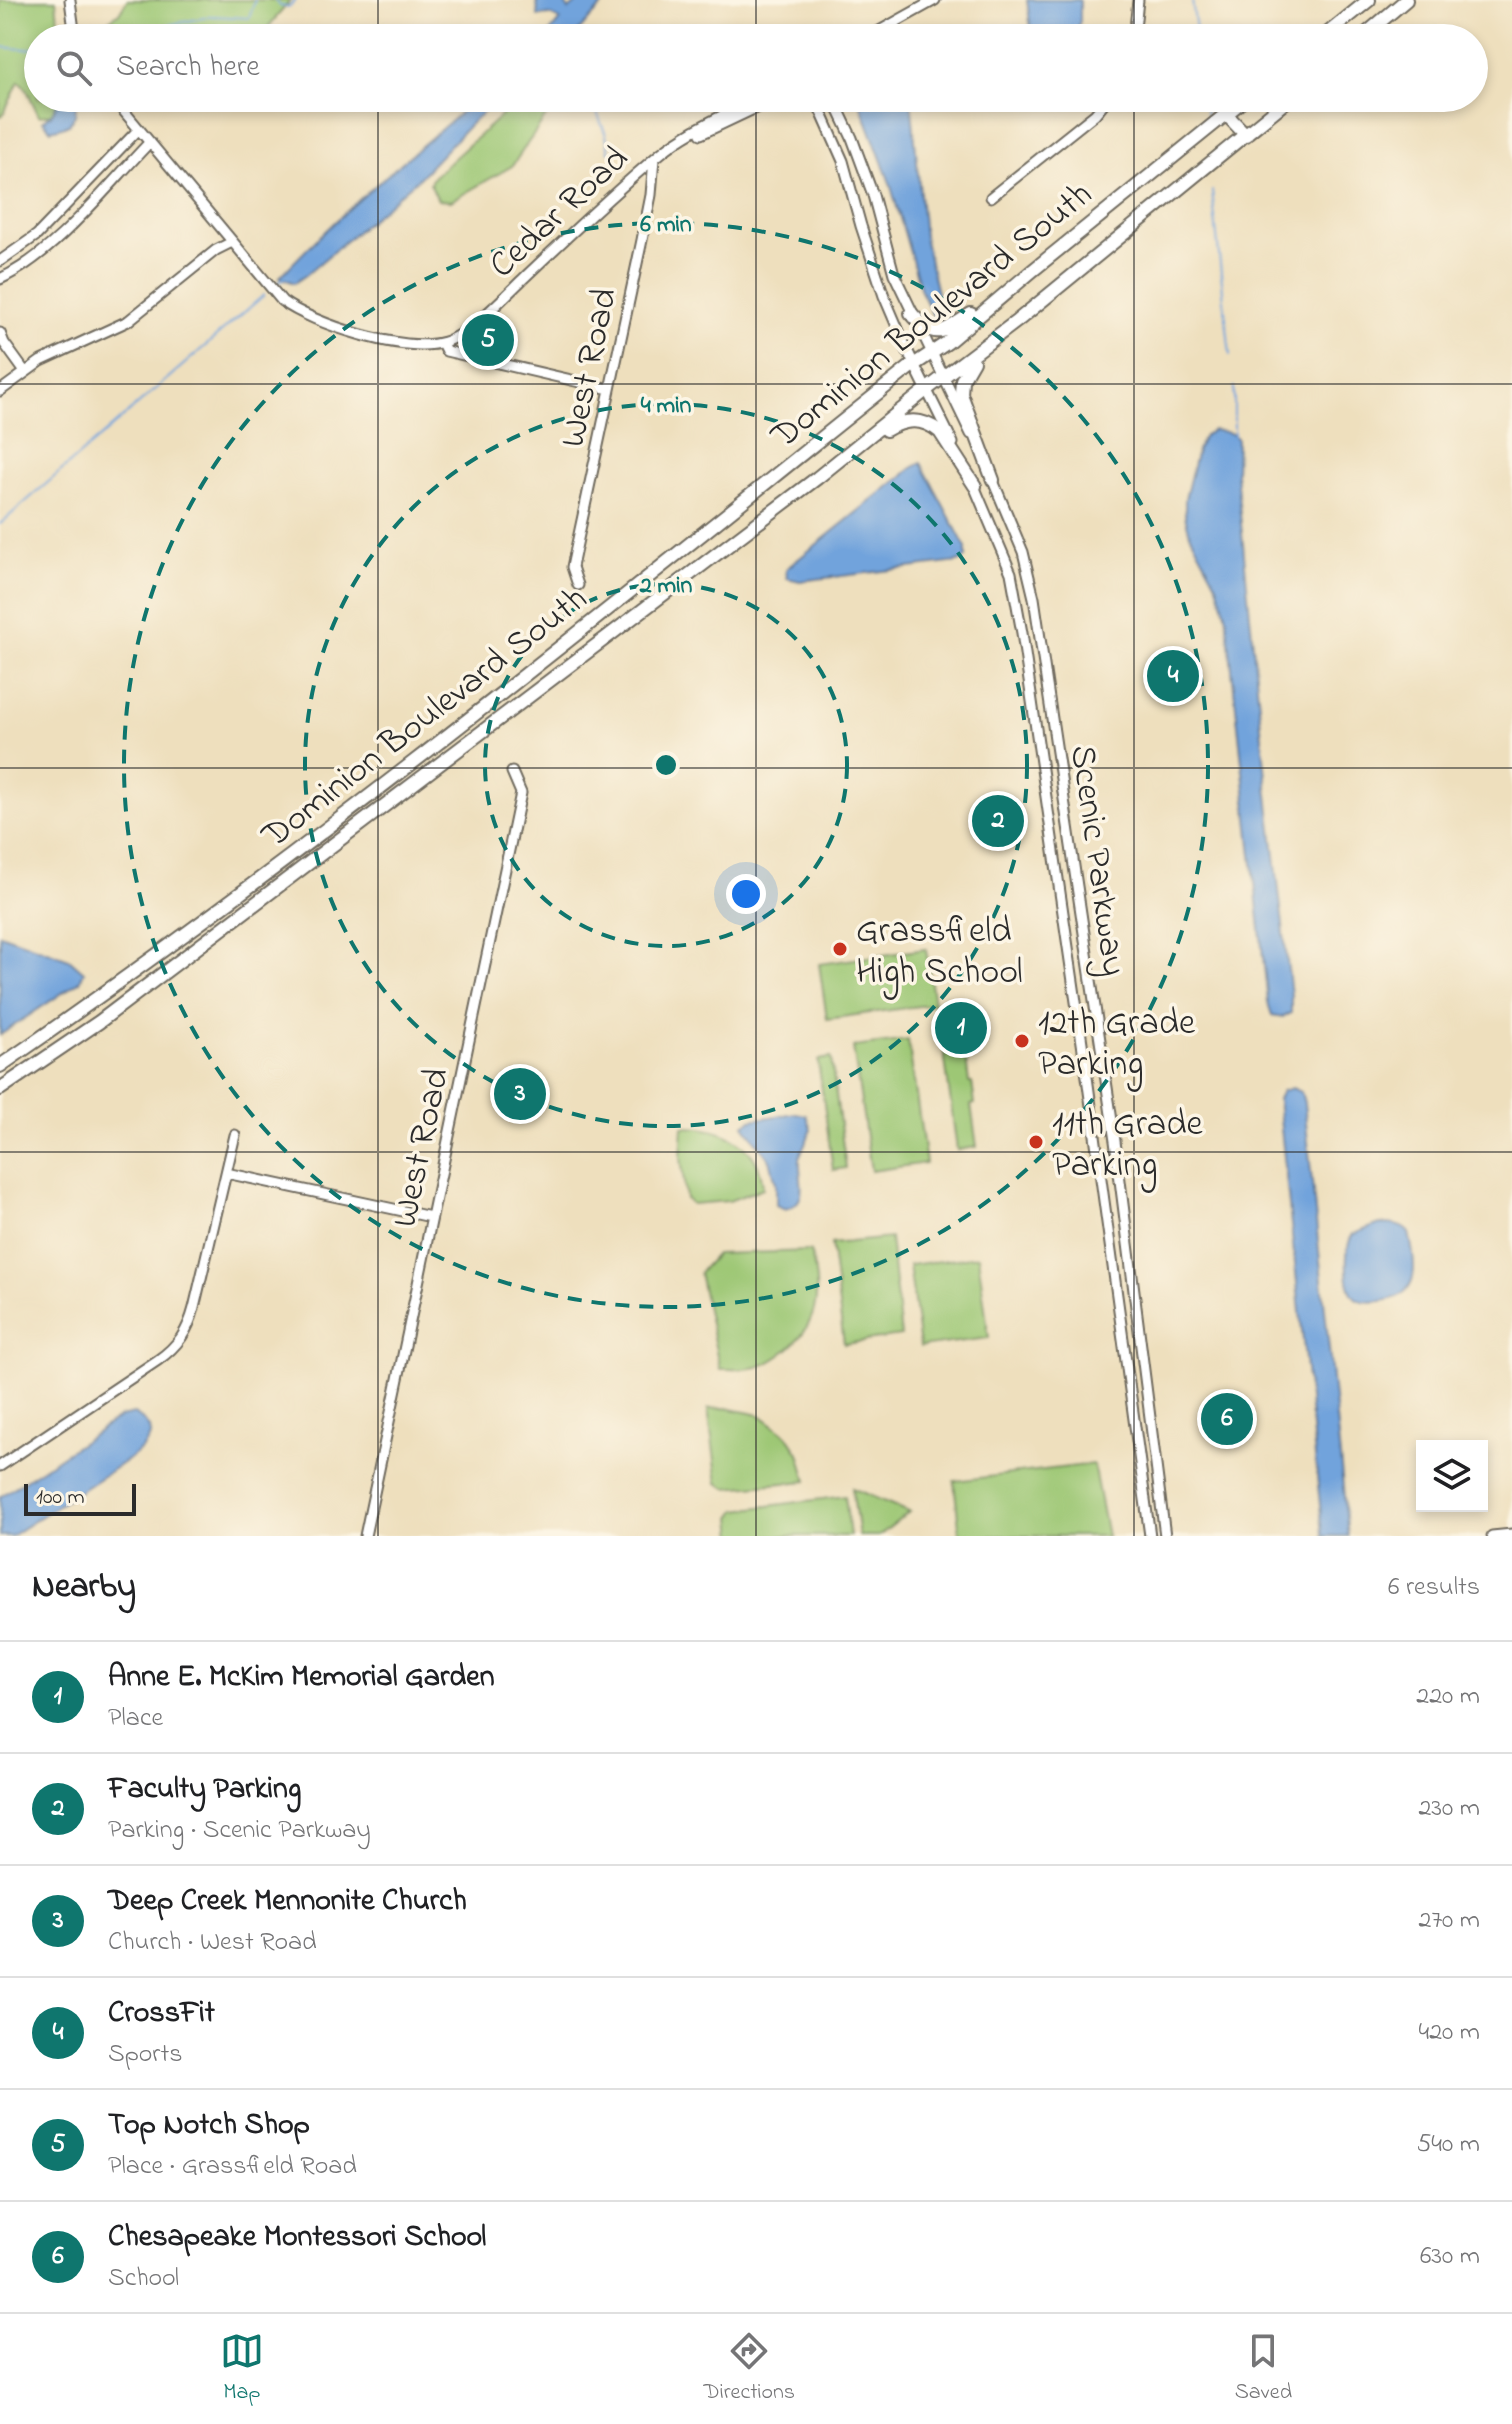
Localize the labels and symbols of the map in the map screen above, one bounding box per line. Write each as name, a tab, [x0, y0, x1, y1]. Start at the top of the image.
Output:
street label: Cedar Road	[478, 135, 642, 292]
street label: Dominion Boulevard South	[760, 170, 1105, 464]
text: 6 min	[640, 208, 692, 243]
street label: West Road	[548, 283, 633, 453]
pin: 5	[462, 310, 514, 370]
text: 4 min	[641, 389, 691, 424]
text: 2 min	[639, 569, 693, 604]
street label: Dominion Boulevard South	[251, 574, 600, 863]
pin: 4	[1147, 646, 1199, 706]
street label: Scenic Parkway	[1054, 742, 1139, 979]
centre of rings	[652, 751, 680, 779]
pin: 2	[972, 791, 1024, 851]
your location	[726, 874, 766, 914]
place label: Grassfield High School	[856, 906, 1023, 1000]
marker: Grassfield High School	[831, 940, 849, 958]
pin: 1	[935, 998, 987, 1058]
place label: 12th Grade Parking	[1038, 998, 1196, 1092]
marker: 12th Grade Parking	[1013, 1032, 1031, 1050]
street label: West Road	[380, 1063, 465, 1233]
pin: 3	[494, 1064, 546, 1124]
place label: 11th Grade Parking	[1052, 1099, 1203, 1193]
marker: 11th Grade Parking	[1027, 1133, 1045, 1151]
pin: 6	[1201, 1389, 1253, 1449]
scale bar	[24, 1480, 136, 1516]

